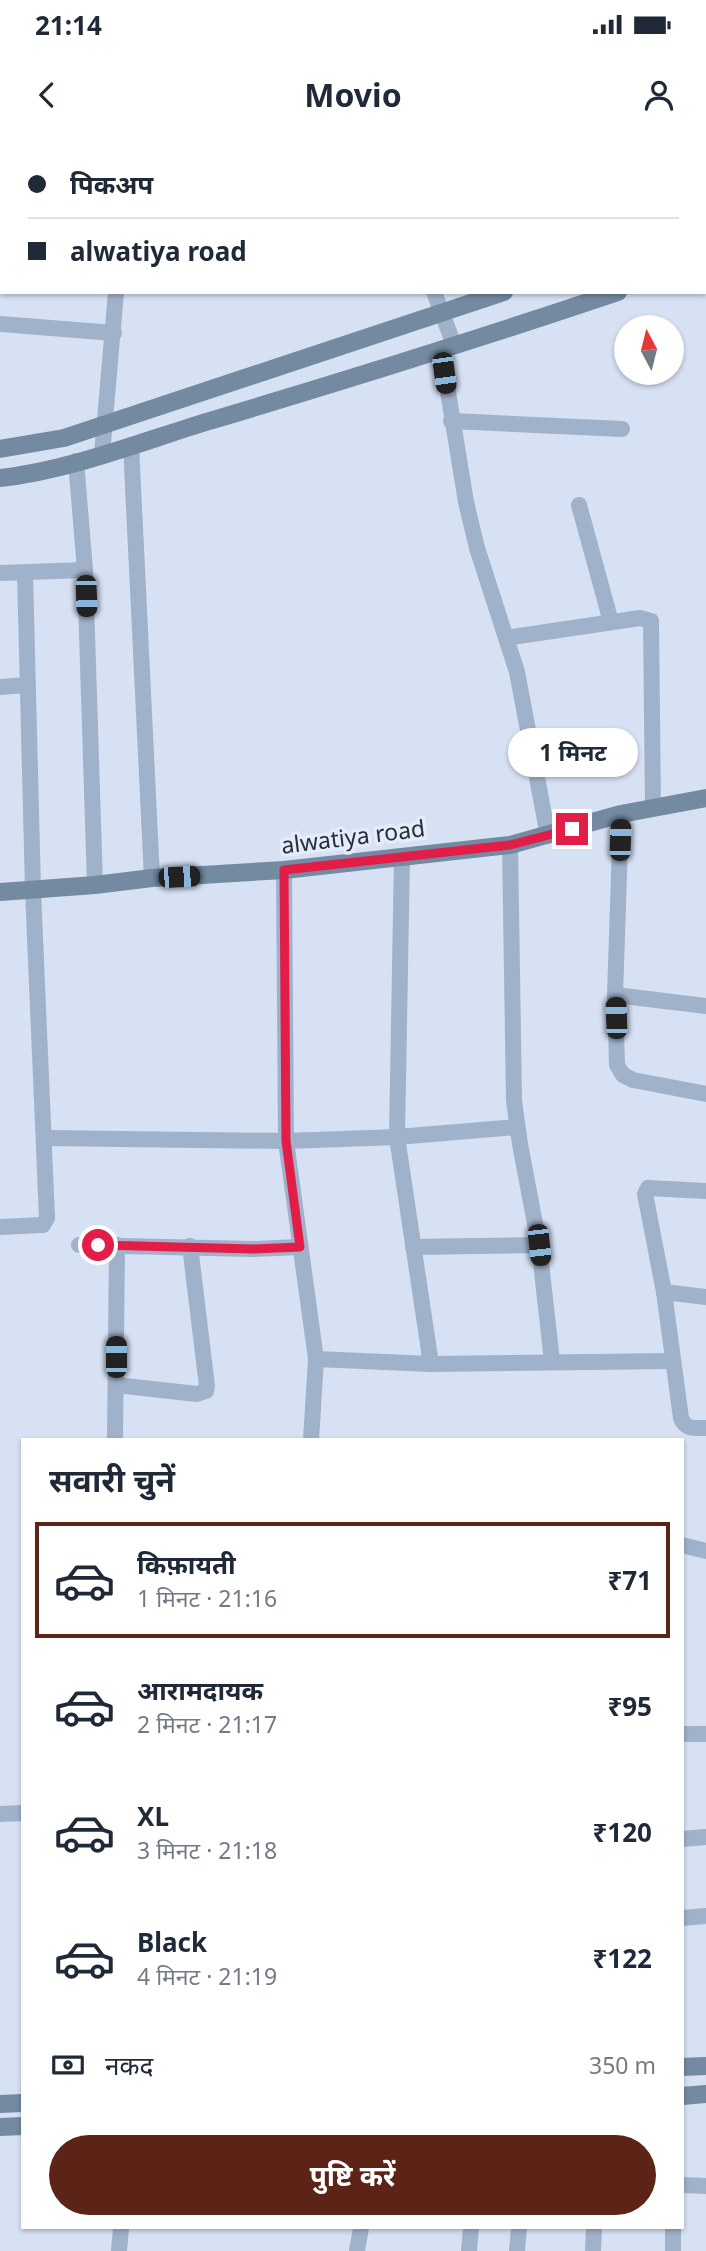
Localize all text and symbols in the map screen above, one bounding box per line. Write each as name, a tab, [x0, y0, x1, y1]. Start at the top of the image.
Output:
text: 21:14	[35, 7, 102, 43]
text: Movio	[304, 73, 402, 116]
icon: back	[28, 76, 66, 114]
icon: person	[640, 76, 678, 114]
text: पिकअप	[70, 166, 153, 202]
text: alwatiya road	[70, 233, 247, 269]
north arrow	[614, 315, 684, 385]
map controls	[614, 315, 684, 385]
car	[431, 351, 458, 395]
car	[75, 575, 98, 617]
callout: 1 मिनट	[507, 728, 637, 776]
text: 1 मिनट	[539, 736, 607, 768]
street label: alwatiya road	[279, 811, 427, 861]
route end	[556, 813, 588, 845]
car	[609, 819, 632, 861]
car	[158, 865, 201, 889]
car	[605, 997, 628, 1039]
car	[527, 1223, 552, 1267]
route start	[82, 1229, 114, 1261]
car	[106, 1336, 127, 1378]
text: सवारी चुनें	[49, 1458, 175, 1501]
text: किफ़ायती	[137, 1546, 236, 1582]
icon: car	[53, 1549, 116, 1612]
text: ₹71	[607, 1562, 652, 1598]
text: 1 मिनट · 21:16	[137, 1582, 277, 1614]
text: आरामदायक	[137, 1672, 263, 1708]
icon: car	[53, 1675, 116, 1738]
text: ₹95	[607, 1688, 652, 1724]
text: 2 मिनट · 21:17	[137, 1708, 277, 1740]
text: XL	[137, 1798, 169, 1834]
icon: car	[53, 1801, 116, 1864]
text: ₹120	[593, 1814, 652, 1850]
text: 3 मिनट · 21:18	[137, 1834, 277, 1866]
text: Black	[137, 1924, 207, 1960]
icon: car	[53, 1927, 116, 1990]
text: ₹122	[593, 1940, 652, 1976]
text: 4 मिनट · 21:19	[137, 1960, 277, 1992]
icon: cash	[49, 2046, 87, 2084]
text: नकद	[105, 2047, 153, 2083]
text: 350 m	[589, 2049, 656, 2081]
button: पुष्टि करें	[49, 2135, 656, 2215]

